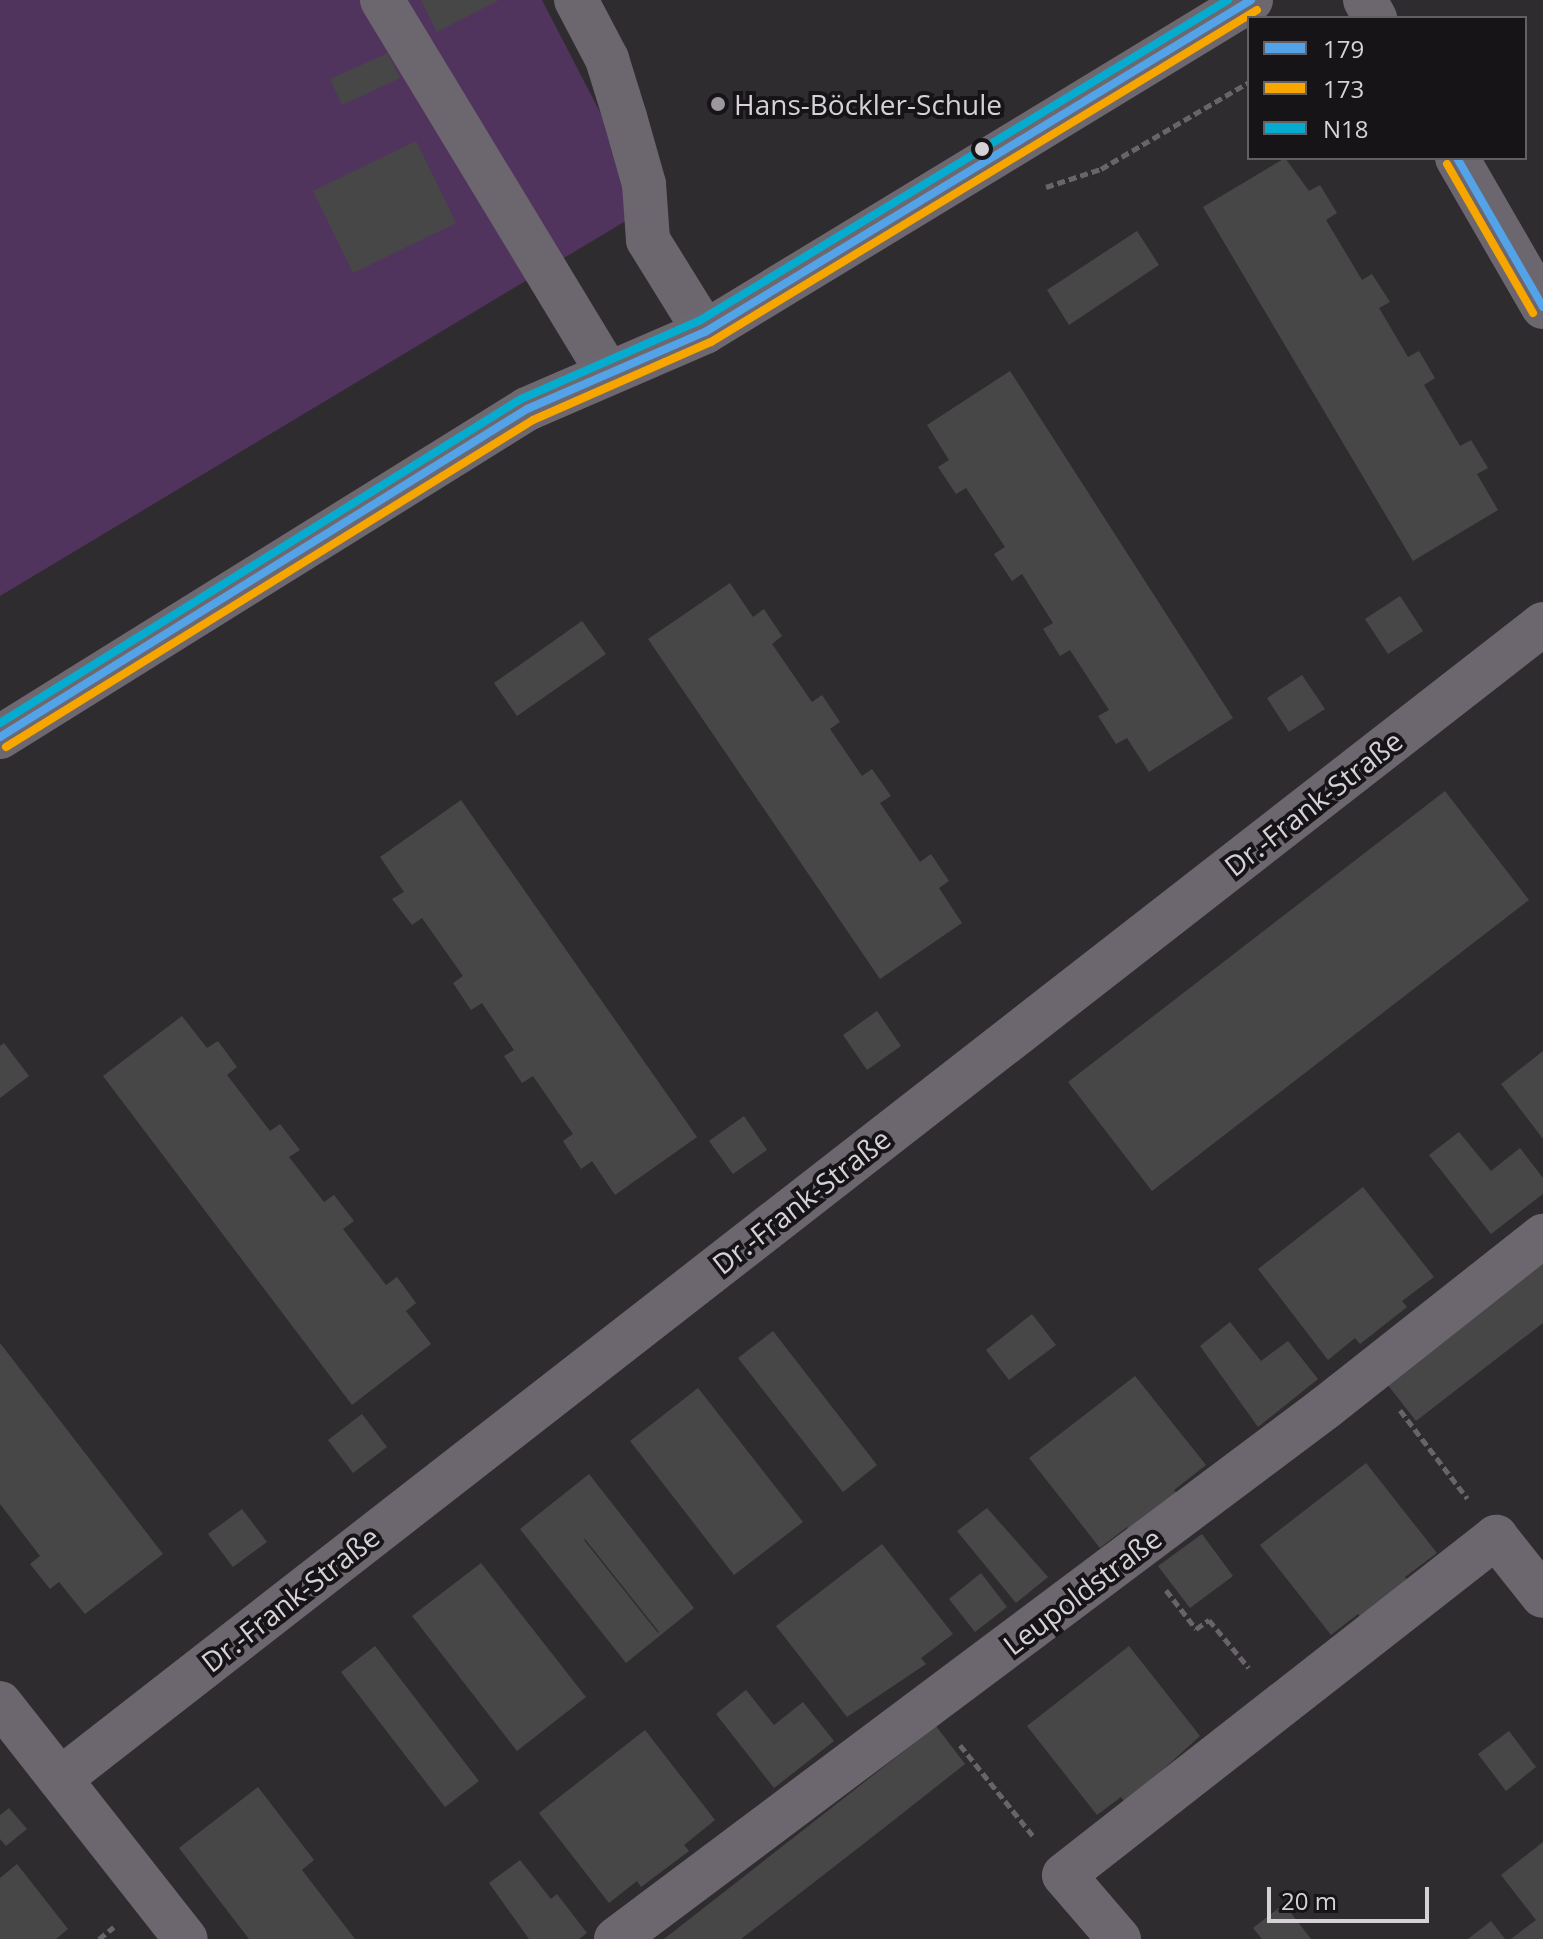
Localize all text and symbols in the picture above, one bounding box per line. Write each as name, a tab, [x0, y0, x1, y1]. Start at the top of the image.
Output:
legend	[1247, 16, 1527, 160]
text: 179	[1323, 32, 1364, 65]
text: 173	[1323, 72, 1364, 105]
place label: Hans-Böckler-Schule	[734, 87, 1002, 121]
marker: Hans-Böckler-Schule	[709, 95, 727, 113]
text: N18	[1323, 112, 1369, 145]
unlabelled marker	[974, 141, 990, 157]
street label: Dr.-Frank-Straße	[1218, 723, 1408, 883]
street label: Dr.-Frank-Straße	[706, 1121, 896, 1281]
street label: Dr.-Frank-Straße	[195, 1519, 385, 1679]
street label: Leupoldstraße	[996, 1521, 1168, 1661]
scale bar	[1271, 1871, 1433, 1921]
text: 20 m	[1281, 1884, 1337, 1917]

